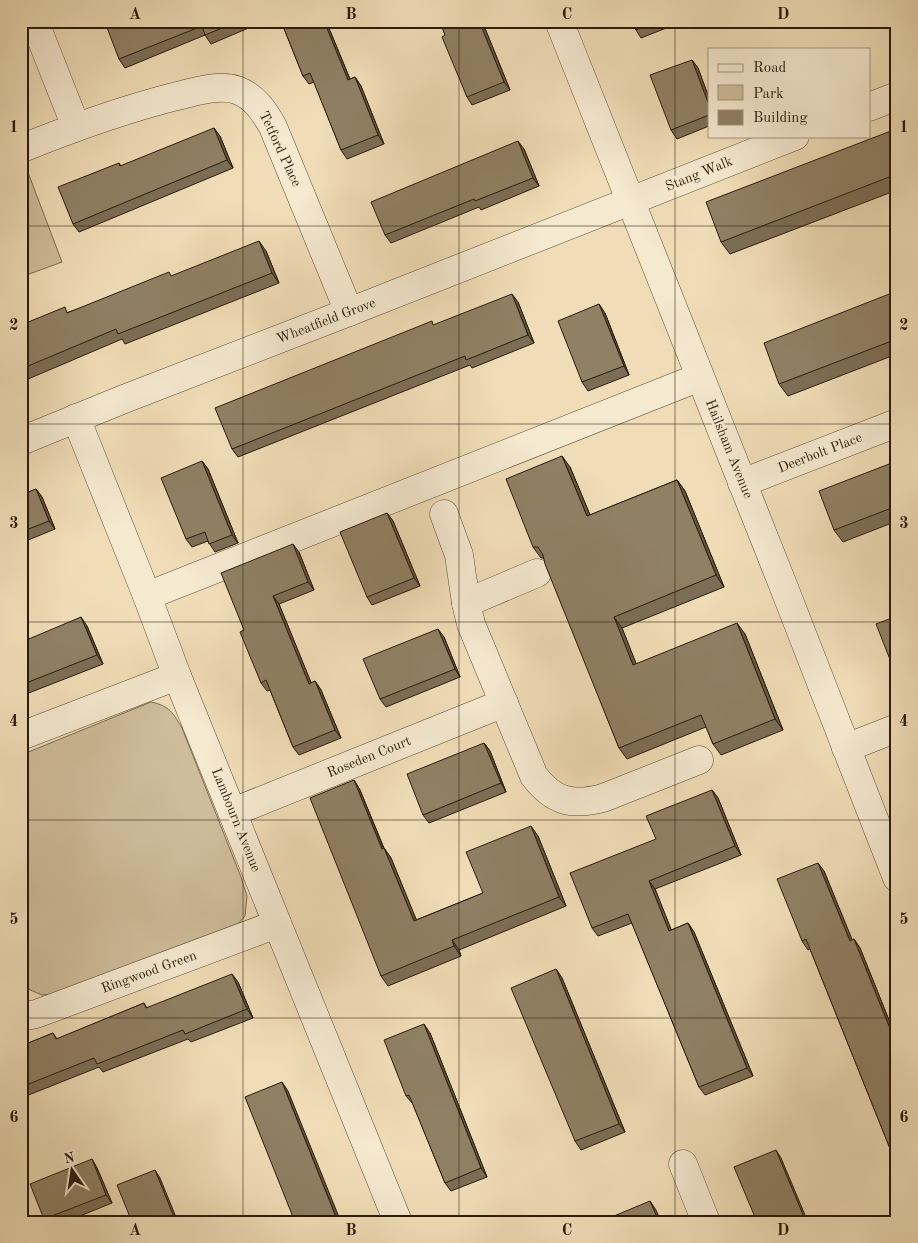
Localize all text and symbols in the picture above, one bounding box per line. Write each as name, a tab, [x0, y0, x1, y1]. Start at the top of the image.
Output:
text: A	[129, 7, 141, 23]
text: B	[345, 7, 357, 23]
text: C	[562, 7, 572, 23]
text: D	[777, 7, 789, 23]
legend	[708, 48, 870, 138]
text: Road	[753, 61, 787, 76]
text: Park	[753, 87, 784, 102]
street label: Tetford Place	[256, 109, 304, 189]
text: Building	[753, 111, 808, 126]
text: 1	[9, 120, 19, 136]
text: 1	[899, 120, 909, 136]
street label: Stang Walk	[663, 154, 735, 194]
street label: Wheatfield Grove	[274, 296, 378, 346]
text: 2	[9, 318, 19, 334]
text: 2	[899, 318, 909, 334]
street label: Hailsham Avenue	[703, 397, 755, 501]
street label: Deerbolt Place	[776, 431, 864, 475]
text: 3	[9, 516, 19, 532]
text: 3	[899, 516, 909, 532]
text: 4	[9, 714, 19, 730]
text: 4	[899, 714, 909, 730]
street label: Roseden Court	[325, 734, 413, 780]
street label: Lambourn Avenue	[209, 766, 263, 874]
text: 5	[9, 912, 19, 928]
text: 5	[899, 912, 909, 928]
street label: Ringwood Green	[99, 948, 199, 996]
text: 6	[9, 1110, 19, 1126]
text: 6	[899, 1110, 909, 1126]
north arrow	[48, 1146, 98, 1196]
text: N	[63, 1150, 76, 1166]
text: A	[129, 1223, 141, 1239]
text: B	[345, 1223, 357, 1239]
text: C	[562, 1223, 572, 1239]
text: D	[777, 1223, 789, 1239]

